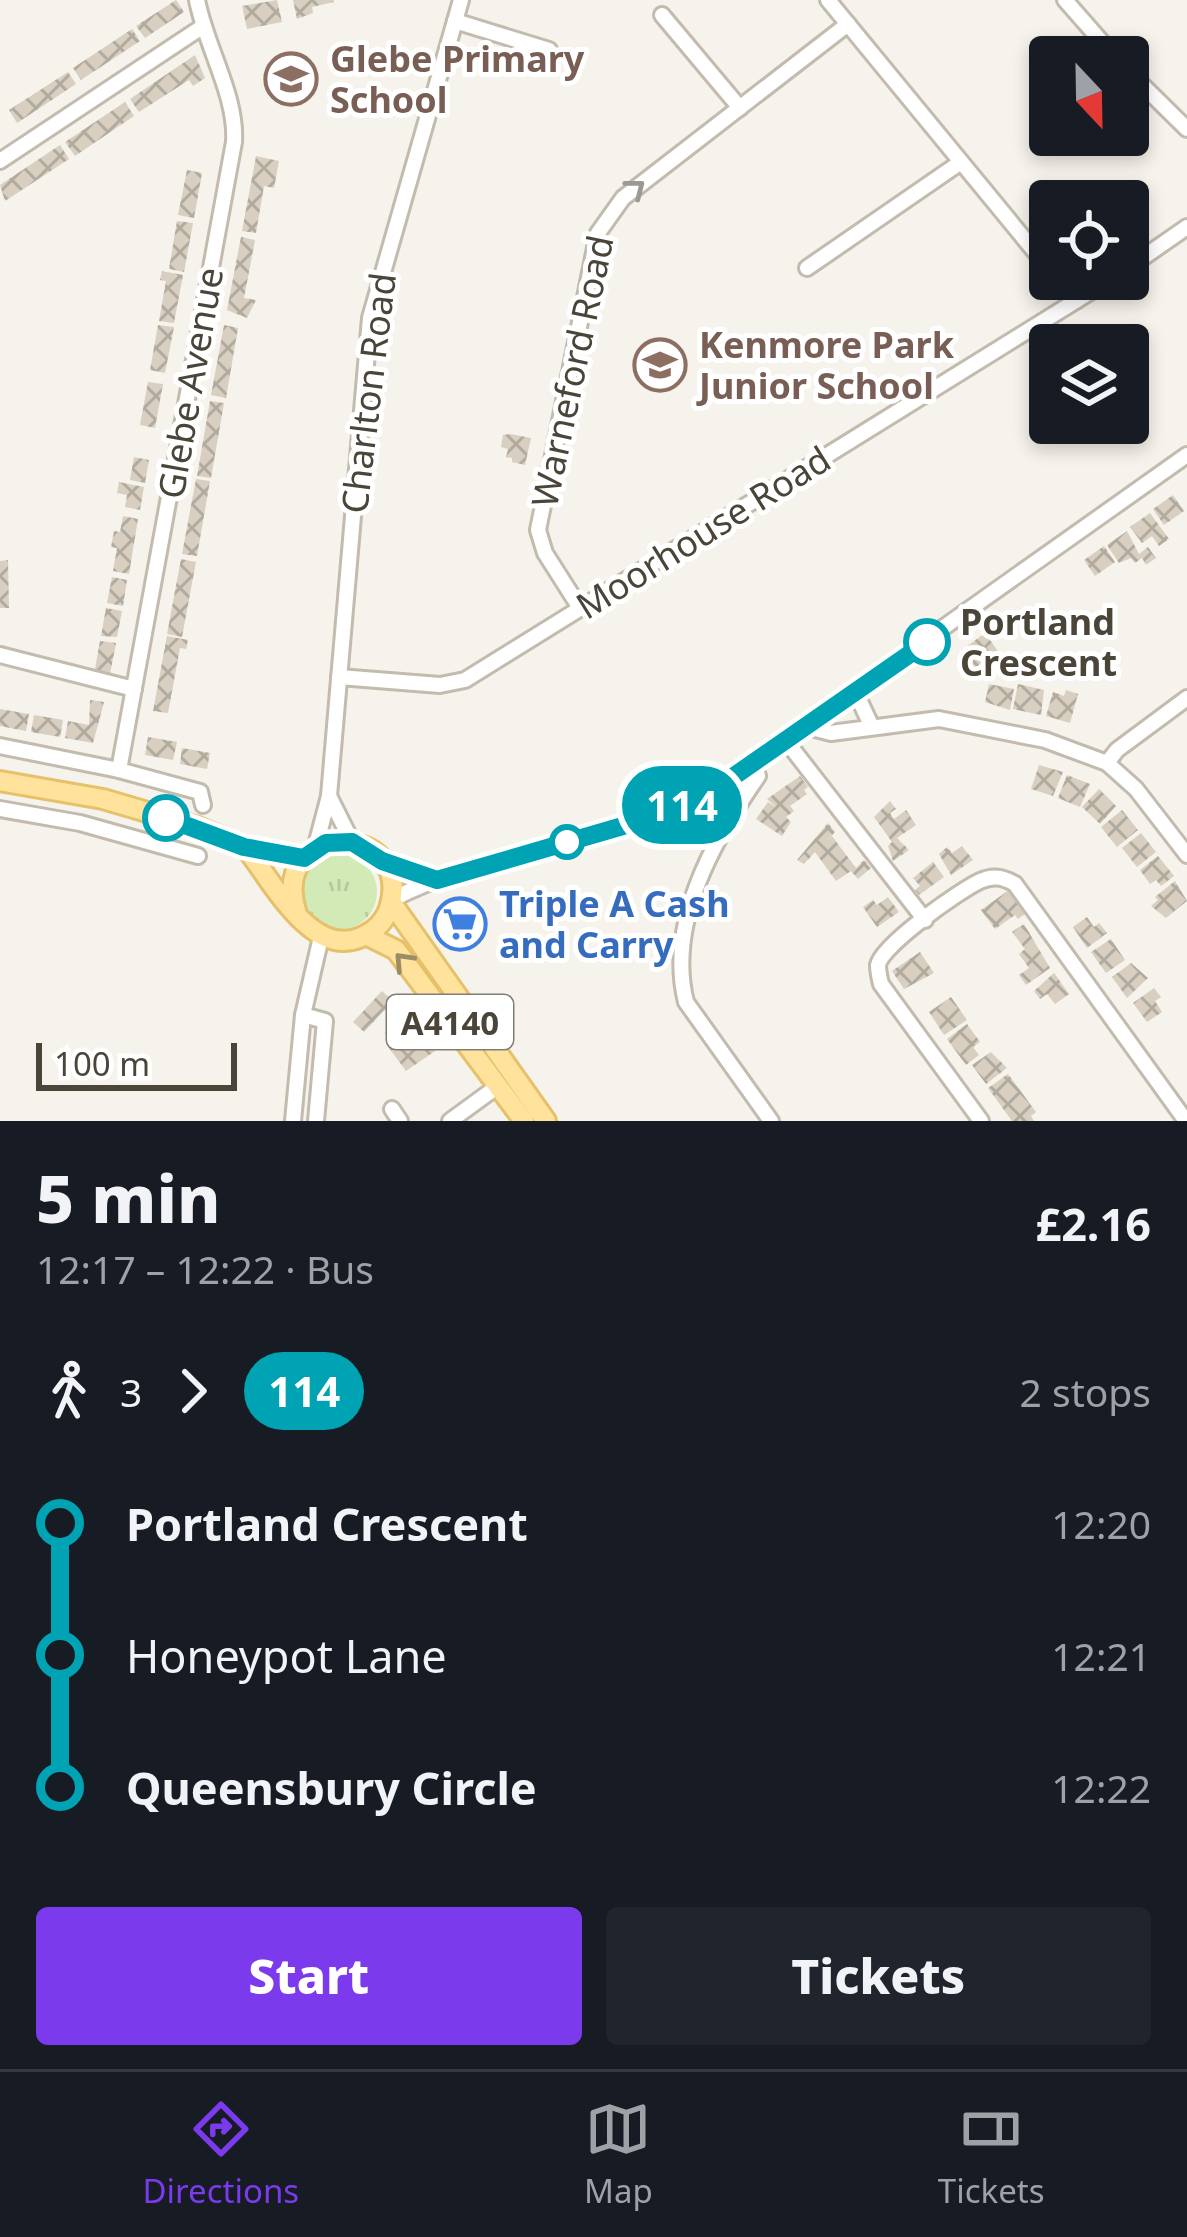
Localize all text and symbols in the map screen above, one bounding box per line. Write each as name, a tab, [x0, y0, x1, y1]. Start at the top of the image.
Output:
place label: Glebe Primary School	[330, 34, 585, 124]
north arrow	[1029, 36, 1149, 156]
map controls	[1029, 36, 1149, 444]
school or university icon: Glebe Primary School	[263, 51, 319, 107]
button: locate	[1029, 180, 1149, 300]
one-way arrow	[623, 181, 645, 202]
street label: Warneford Road	[519, 231, 625, 511]
street label: Glebe Avenue	[146, 264, 234, 502]
street label: Charlton Road	[329, 270, 407, 516]
place label: Kenmore Park Junior School	[696, 320, 955, 410]
button: layers	[1029, 324, 1149, 444]
school or university icon: Kenmore Park Junior School	[632, 337, 688, 393]
street label: Moorhouse Road	[567, 434, 839, 630]
place label: Portland Crescent	[960, 597, 1117, 687]
marker: Portland Crescent	[905, 620, 949, 664]
line badge: 114	[613, 766, 751, 844]
text: 114	[646, 776, 718, 833]
unlabelled marker	[144, 796, 188, 840]
unlabelled marker	[551, 826, 583, 858]
place label: Triple A Cash and Carry	[499, 879, 730, 969]
supermarket icon: Triple A Cash and Carry	[432, 896, 488, 952]
one-way arrow	[395, 953, 417, 975]
road number: A4140	[387, 995, 513, 1049]
scale bar	[36, 1037, 237, 1090]
text: 100 m	[54, 1041, 150, 1086]
text: 5 min	[36, 1152, 220, 1242]
text: £2.16	[1035, 1193, 1151, 1254]
text: 12:17 – 12:22 · Bus	[36, 1242, 374, 1295]
icon: walk	[36, 1358, 102, 1424]
icon: forward	[160, 1358, 226, 1424]
text: 114	[268, 1362, 340, 1419]
text: 3	[120, 1365, 142, 1418]
text: 2 stops	[1020, 1365, 1151, 1418]
text: Portland Crescent	[126, 1493, 528, 1554]
text: 12:20	[1051, 1497, 1151, 1550]
text: Honeypot Lane	[126, 1625, 447, 1686]
text: 12:21	[1051, 1629, 1151, 1682]
text: Queensbury Circle	[126, 1757, 537, 1818]
text: 12:22	[1051, 1761, 1151, 1814]
button: Start	[36, 1907, 582, 2045]
button: Tickets	[606, 1907, 1151, 2045]
tab: Directions	[142, 2096, 299, 2213]
tab: Map	[584, 2096, 653, 2213]
tab: Tickets	[938, 2096, 1044, 2213]

